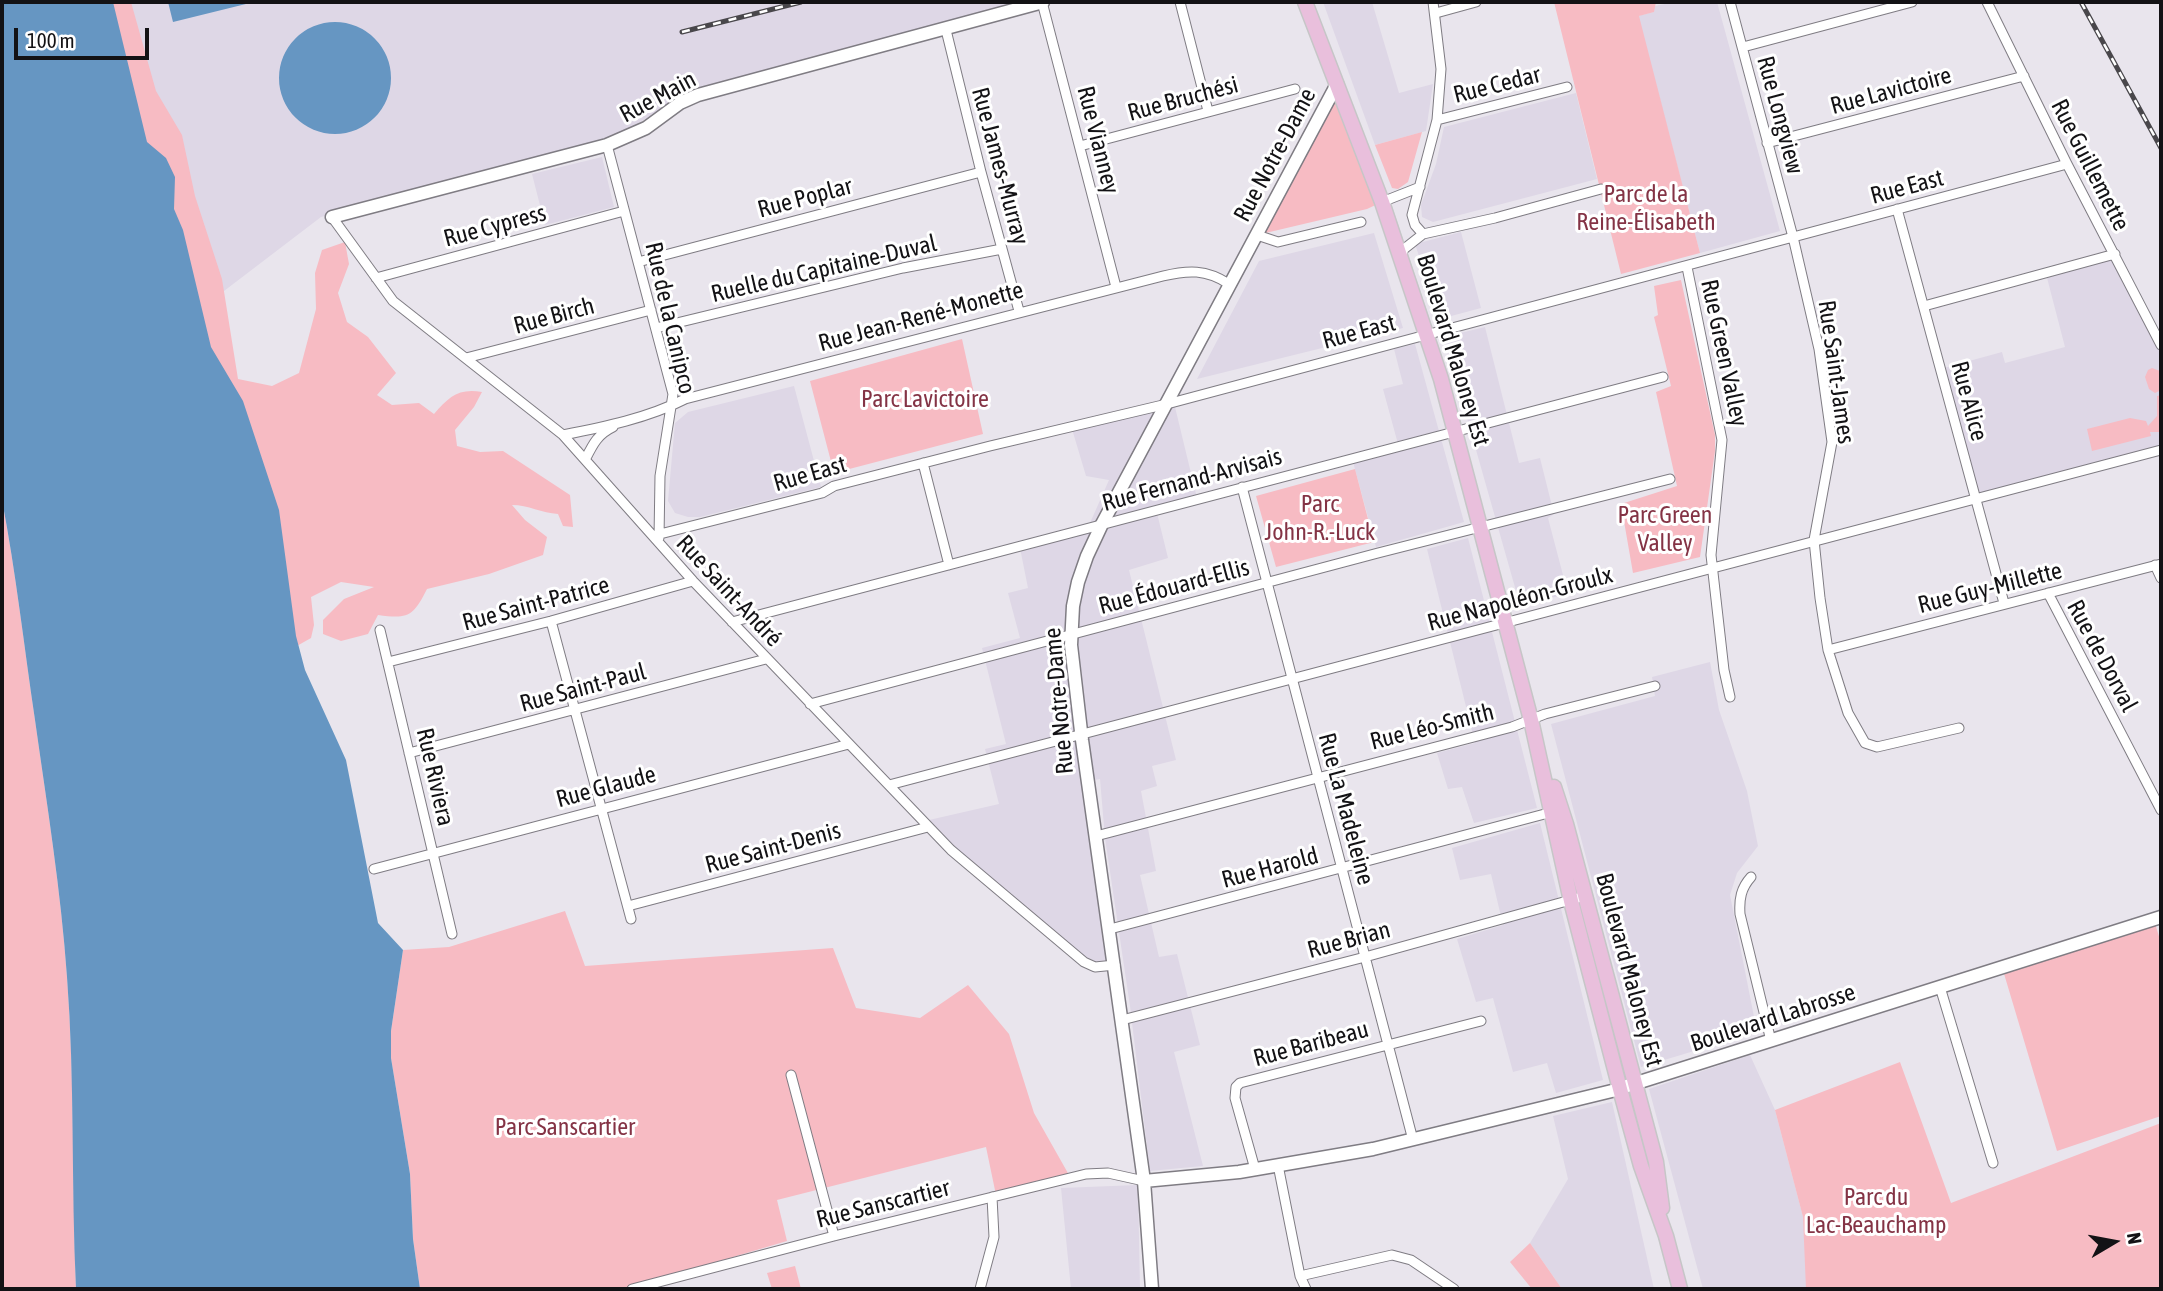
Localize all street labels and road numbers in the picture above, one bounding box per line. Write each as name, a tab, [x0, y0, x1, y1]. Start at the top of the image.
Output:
street label: Rue Longview	[1750, 53, 1810, 177]
street label: Rue Cedar	[1450, 60, 1544, 110]
street label: Rue Lavictoire	[1827, 61, 1955, 121]
street label: Rue Main	[615, 65, 701, 129]
street label: Rue Bruchési	[1125, 70, 1241, 128]
street label: Rue Vianney	[1071, 83, 1125, 197]
street label: Rue Notre-Dame	[1228, 83, 1322, 227]
street label: Rue James-Murray	[965, 84, 1035, 248]
street label: Rue Guillemette	[2045, 94, 2135, 236]
street label: Rue East	[1867, 163, 1947, 211]
street label: Rue Poplar	[755, 172, 855, 224]
street label: Rue Cypress	[441, 199, 549, 253]
street label: Ruelle du Capitaine-Duval	[708, 229, 940, 309]
street label: Rue de la Canipco	[639, 239, 701, 397]
street label: Boulevard Maloney Est	[1410, 250, 1496, 450]
street label: Rue Jean-René-Monette	[815, 276, 1027, 358]
street label: Rue Green Valley	[1694, 277, 1754, 429]
street label: Rue Birch	[511, 291, 597, 341]
street label: Rue Saint-James	[1812, 298, 1860, 446]
street label: Rue East	[1319, 308, 1399, 356]
street label: Rue Alice	[1945, 358, 1993, 444]
street label: Rue Fernand-Arvisais	[1099, 442, 1285, 518]
street label: Rue East	[770, 450, 850, 498]
street label: Rue Saint-André	[670, 529, 788, 653]
street label: Rue Édouard-Ellis	[1096, 553, 1252, 621]
street label: Rue Guy-Millette	[1915, 556, 2065, 620]
street label: Rue Napoléon-Groulx	[1424, 560, 1616, 638]
street label: Rue Saint-Patrice	[459, 571, 613, 637]
street label: Rue de Dorval	[2061, 595, 2143, 717]
street label: Rue Notre-Dame	[1038, 627, 1080, 775]
street label: Rue Saint-Paul	[517, 657, 649, 719]
street label: Rue Léo-Smith	[1367, 698, 1497, 756]
street label: Rue Riviera	[410, 725, 460, 829]
street label: Rue La Madeleine	[1312, 730, 1380, 888]
street label: Rue Glaude	[553, 760, 659, 814]
street label: Rue Saint-Denis	[702, 816, 844, 880]
street label: Rue Harold	[1219, 841, 1321, 895]
street label: Boulevard Maloney Est	[1589, 870, 1669, 1070]
street label: Rue Brian	[1304, 915, 1394, 965]
street label: Boulevard Labrosse	[1687, 978, 1859, 1058]
street label: Rue Baribeau	[1250, 1015, 1372, 1073]
street label: Rue Sanscartier	[813, 1174, 953, 1234]

